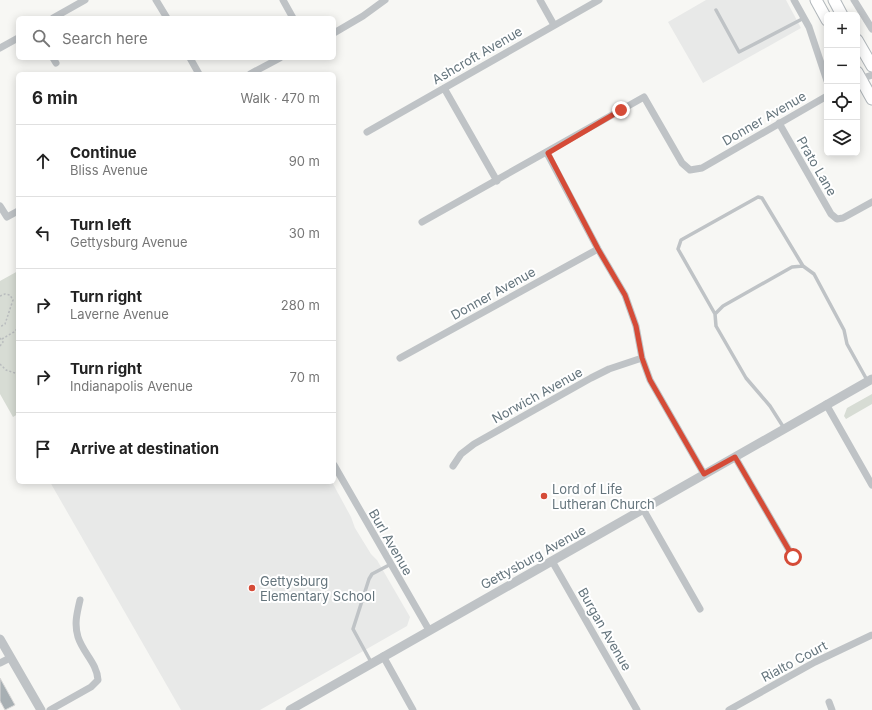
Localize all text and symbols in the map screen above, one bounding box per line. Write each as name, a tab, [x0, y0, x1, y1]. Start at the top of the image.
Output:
map controls	[824, 12, 860, 156]
button: +	[824, 12, 860, 48]
search box	[16, 16, 336, 60]
street label: Ashcroft Avenue	[429, 23, 525, 87]
icon: search	[30, 27, 52, 49]
text: Search here	[62, 29, 148, 48]
button: −	[824, 48, 860, 84]
button: locate	[824, 84, 860, 120]
street label: Donner Avenue	[719, 87, 809, 149]
text: 6 min	[32, 88, 78, 108]
text: Walk · 470 m	[240, 90, 320, 106]
route end	[612, 101, 630, 119]
button: layers	[824, 120, 860, 156]
street label: Prato Lane	[794, 133, 840, 199]
text: Continue	[70, 143, 137, 162]
icon: ahead	[32, 150, 54, 172]
text: 90 m	[289, 153, 320, 169]
text: Bliss Avenue	[70, 162, 148, 178]
text: Turn left	[70, 215, 131, 234]
icon: left	[32, 222, 54, 244]
text: 30 m	[289, 225, 320, 241]
text: Gettysburg Avenue	[70, 234, 188, 250]
street label: Donner Avenue	[448, 263, 538, 323]
text: Turn right	[70, 287, 142, 306]
icon: right	[32, 294, 54, 316]
text: 280 m	[281, 297, 320, 313]
text: Laverne Avenue	[70, 306, 169, 322]
text: Turn right	[70, 359, 142, 378]
street label: Norwich Avenue	[489, 364, 585, 426]
icon: right	[32, 366, 54, 388]
text: 70 m	[290, 369, 320, 385]
text: Indianapolis Avenue	[70, 378, 193, 394]
icon: arrive	[32, 438, 54, 460]
text: Arrive at destination	[70, 439, 219, 458]
place label: Lord of Life Lutheran Church	[552, 481, 655, 512]
marker: Lord of Life Lutheran Church	[539, 491, 549, 501]
street label: Burl Avenue	[366, 506, 416, 578]
street label: Gettysburg Avenue	[478, 522, 588, 592]
route start	[784, 548, 802, 566]
place label: Gettysburg Elementary School	[260, 573, 375, 604]
marker: Gettysburg Elementary School	[247, 583, 257, 593]
street label: Burgan Avenue	[575, 585, 635, 673]
street label: Rialto Court	[758, 637, 830, 685]

